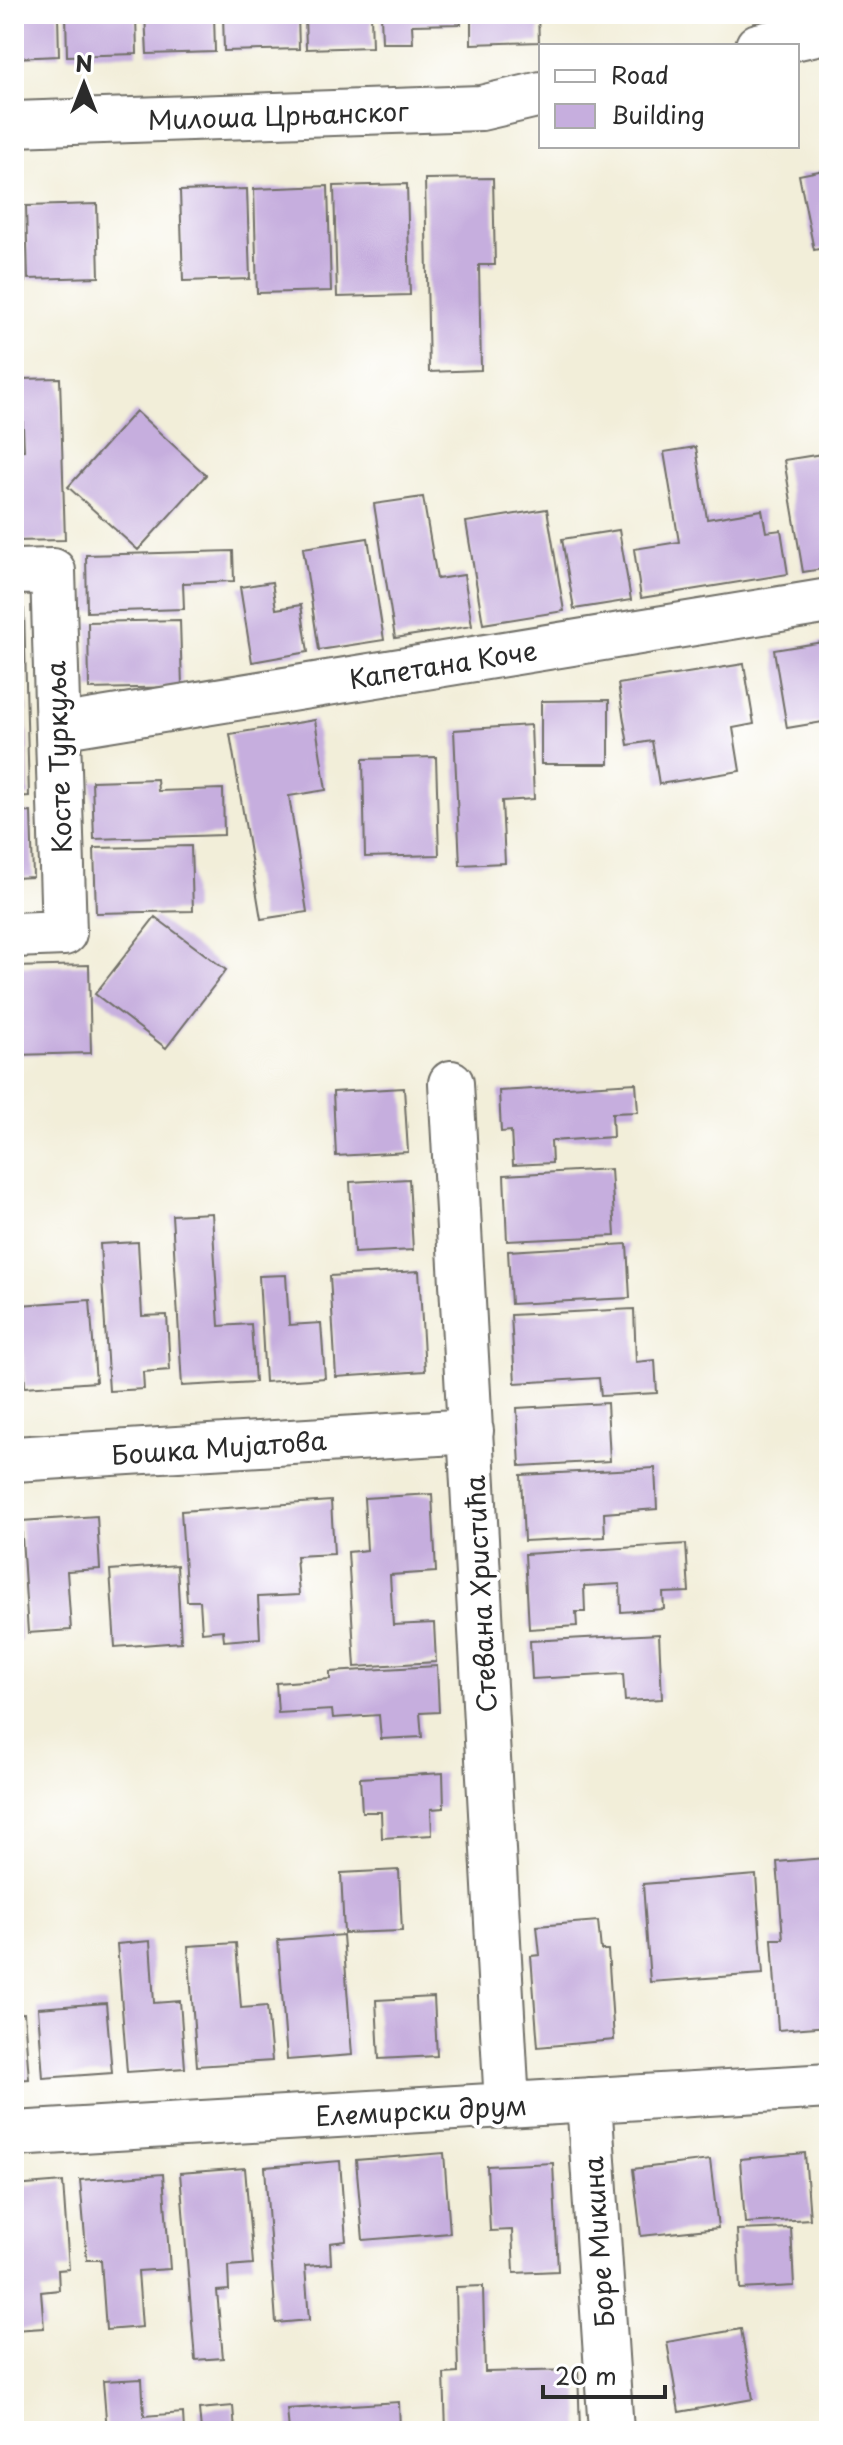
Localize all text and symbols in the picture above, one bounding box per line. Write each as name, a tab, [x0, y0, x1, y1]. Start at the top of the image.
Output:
north arrow	[44, 44, 124, 124]
legend	[539, 44, 799, 148]
text: N	[75, 46, 93, 79]
text: Road	[611, 56, 669, 92]
street label: Милоша Црњанског	[147, 91, 410, 139]
text: Building	[611, 96, 705, 132]
street label: Капетана Коче	[346, 630, 540, 698]
street label: Косте Туркуља	[35, 659, 81, 854]
street label: Бошка Мијатова	[110, 1420, 329, 1474]
street label: Стевана Христића	[454, 1474, 506, 1714]
street label: Елемирски друм	[314, 2085, 528, 2135]
street label: Боре Микина	[573, 2155, 623, 2329]
scale bar	[543, 2349, 665, 2399]
text: 20 m	[555, 2357, 617, 2393]

